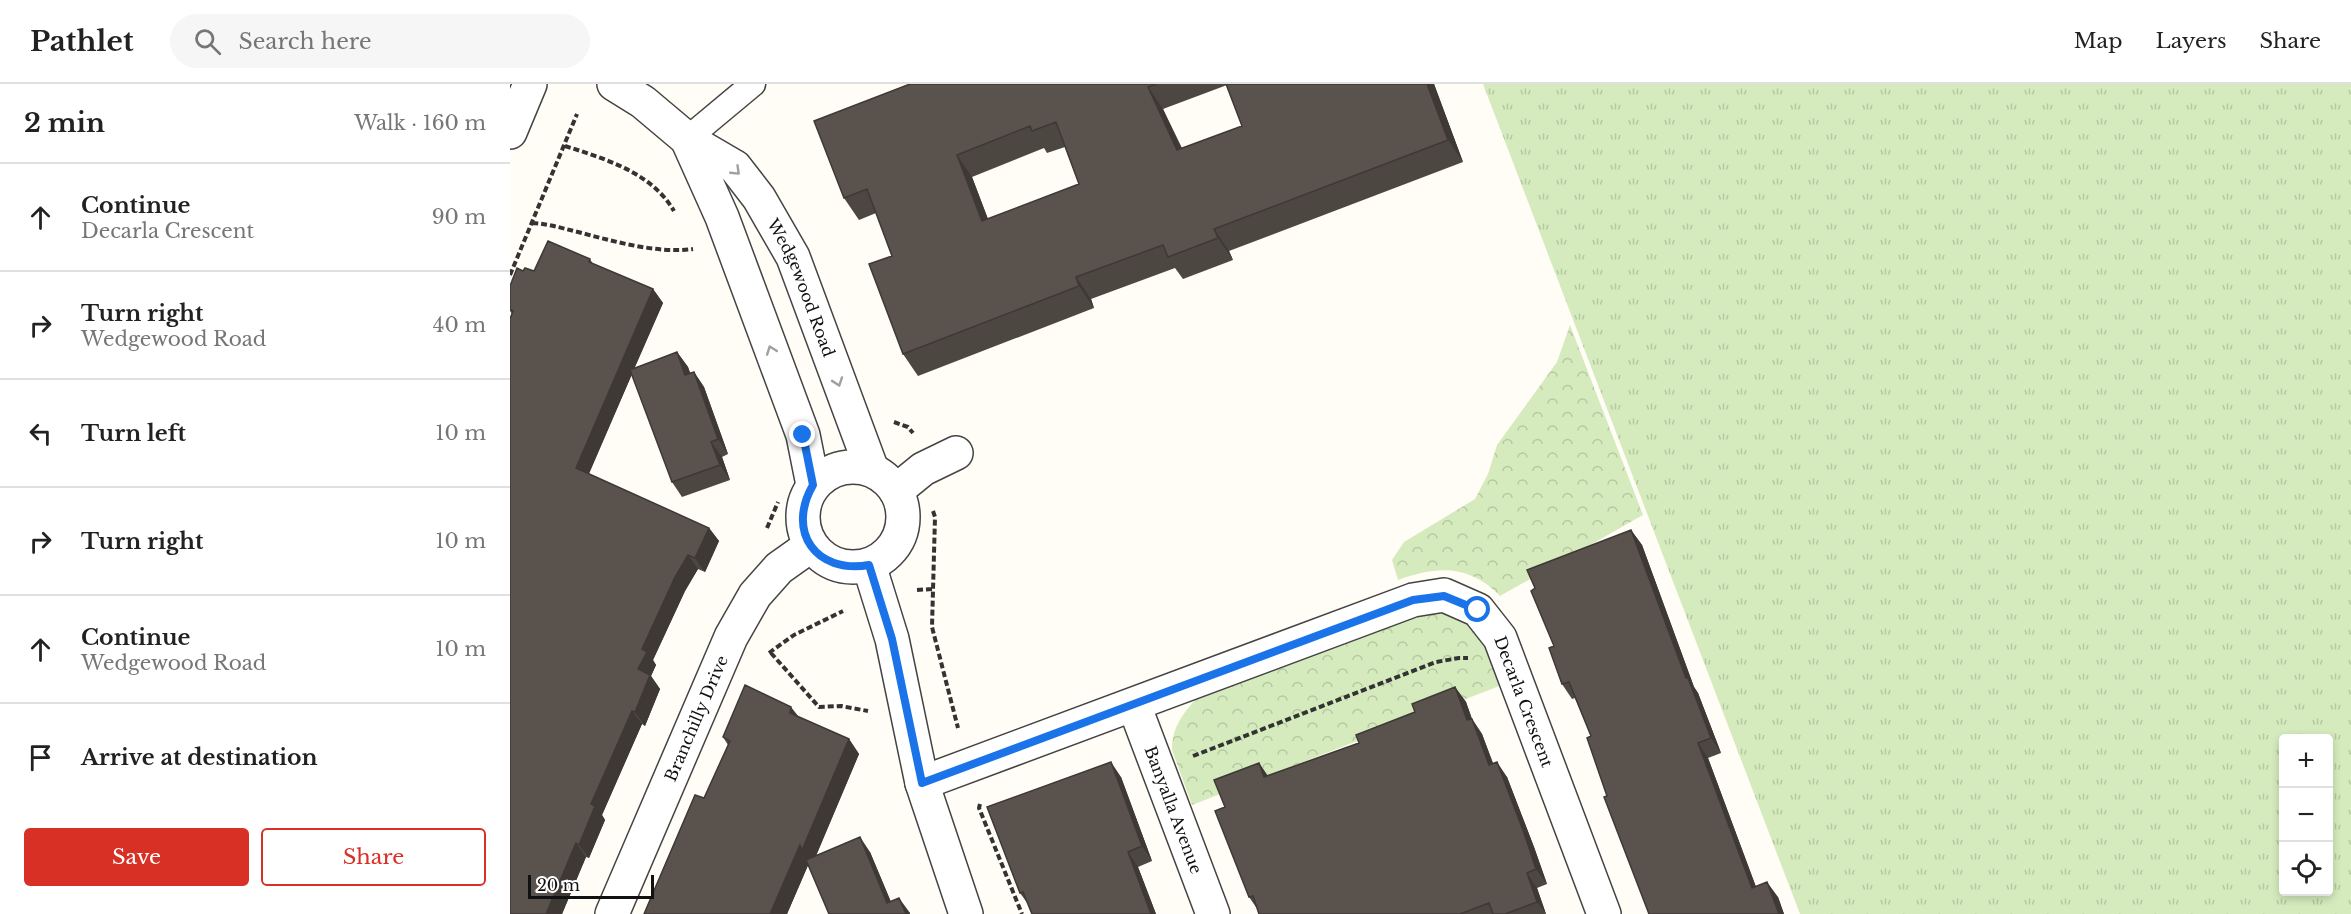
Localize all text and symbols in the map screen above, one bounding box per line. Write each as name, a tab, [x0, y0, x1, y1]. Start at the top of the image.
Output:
search box	[170, 14, 590, 68]
text: Pathlet	[30, 24, 134, 59]
icon: search	[191, 25, 224, 58]
text: Search here	[239, 28, 372, 55]
text: Map	[2074, 28, 2123, 54]
text: Layers	[2156, 28, 2227, 54]
text: Share	[2260, 28, 2321, 54]
text: 2 min	[24, 107, 105, 139]
text: Walk · 160 m	[354, 111, 486, 135]
one-way arrow	[730, 164, 740, 175]
text: Continue	[81, 192, 190, 219]
icon: ahead	[24, 201, 57, 234]
text: 90 m	[432, 205, 486, 229]
street label: Wedgewood Road	[763, 214, 839, 360]
text: Decarla Crescent	[81, 219, 254, 243]
text: Turn right	[81, 300, 203, 327]
icon: right	[24, 309, 57, 342]
text: 40 m	[433, 313, 486, 337]
text: Wedgewood Road	[81, 327, 266, 351]
one-way arrow	[766, 345, 778, 356]
one-way arrow	[831, 376, 844, 387]
icon: left	[24, 417, 57, 450]
text: Turn left	[81, 420, 186, 447]
text: 10 m	[436, 421, 486, 445]
route end	[789, 421, 815, 447]
icon: right	[24, 525, 57, 558]
text: Turn right	[81, 528, 203, 555]
text: 10 m	[436, 529, 486, 553]
route start	[1464, 596, 1490, 622]
text: Continue	[81, 624, 190, 651]
icon: ahead	[24, 633, 57, 666]
street label: Decarla Crescent	[1490, 633, 1558, 770]
text: 10 m	[436, 637, 486, 661]
text: Wedgewood Road	[81, 651, 266, 675]
street label: Branchilly Drive	[660, 652, 732, 784]
map controls	[2279, 734, 2333, 896]
button: +	[2279, 734, 2333, 788]
icon: arrive	[24, 741, 57, 774]
street label: Banyalla Avenue	[1140, 743, 1207, 876]
text: Arrive at destination	[81, 744, 318, 771]
button: −	[2279, 788, 2333, 842]
button: Save	[24, 828, 249, 886]
button: Share	[261, 828, 486, 886]
button: locate	[2279, 842, 2333, 896]
scale bar	[528, 872, 654, 900]
text: 20 m	[537, 875, 580, 895]

